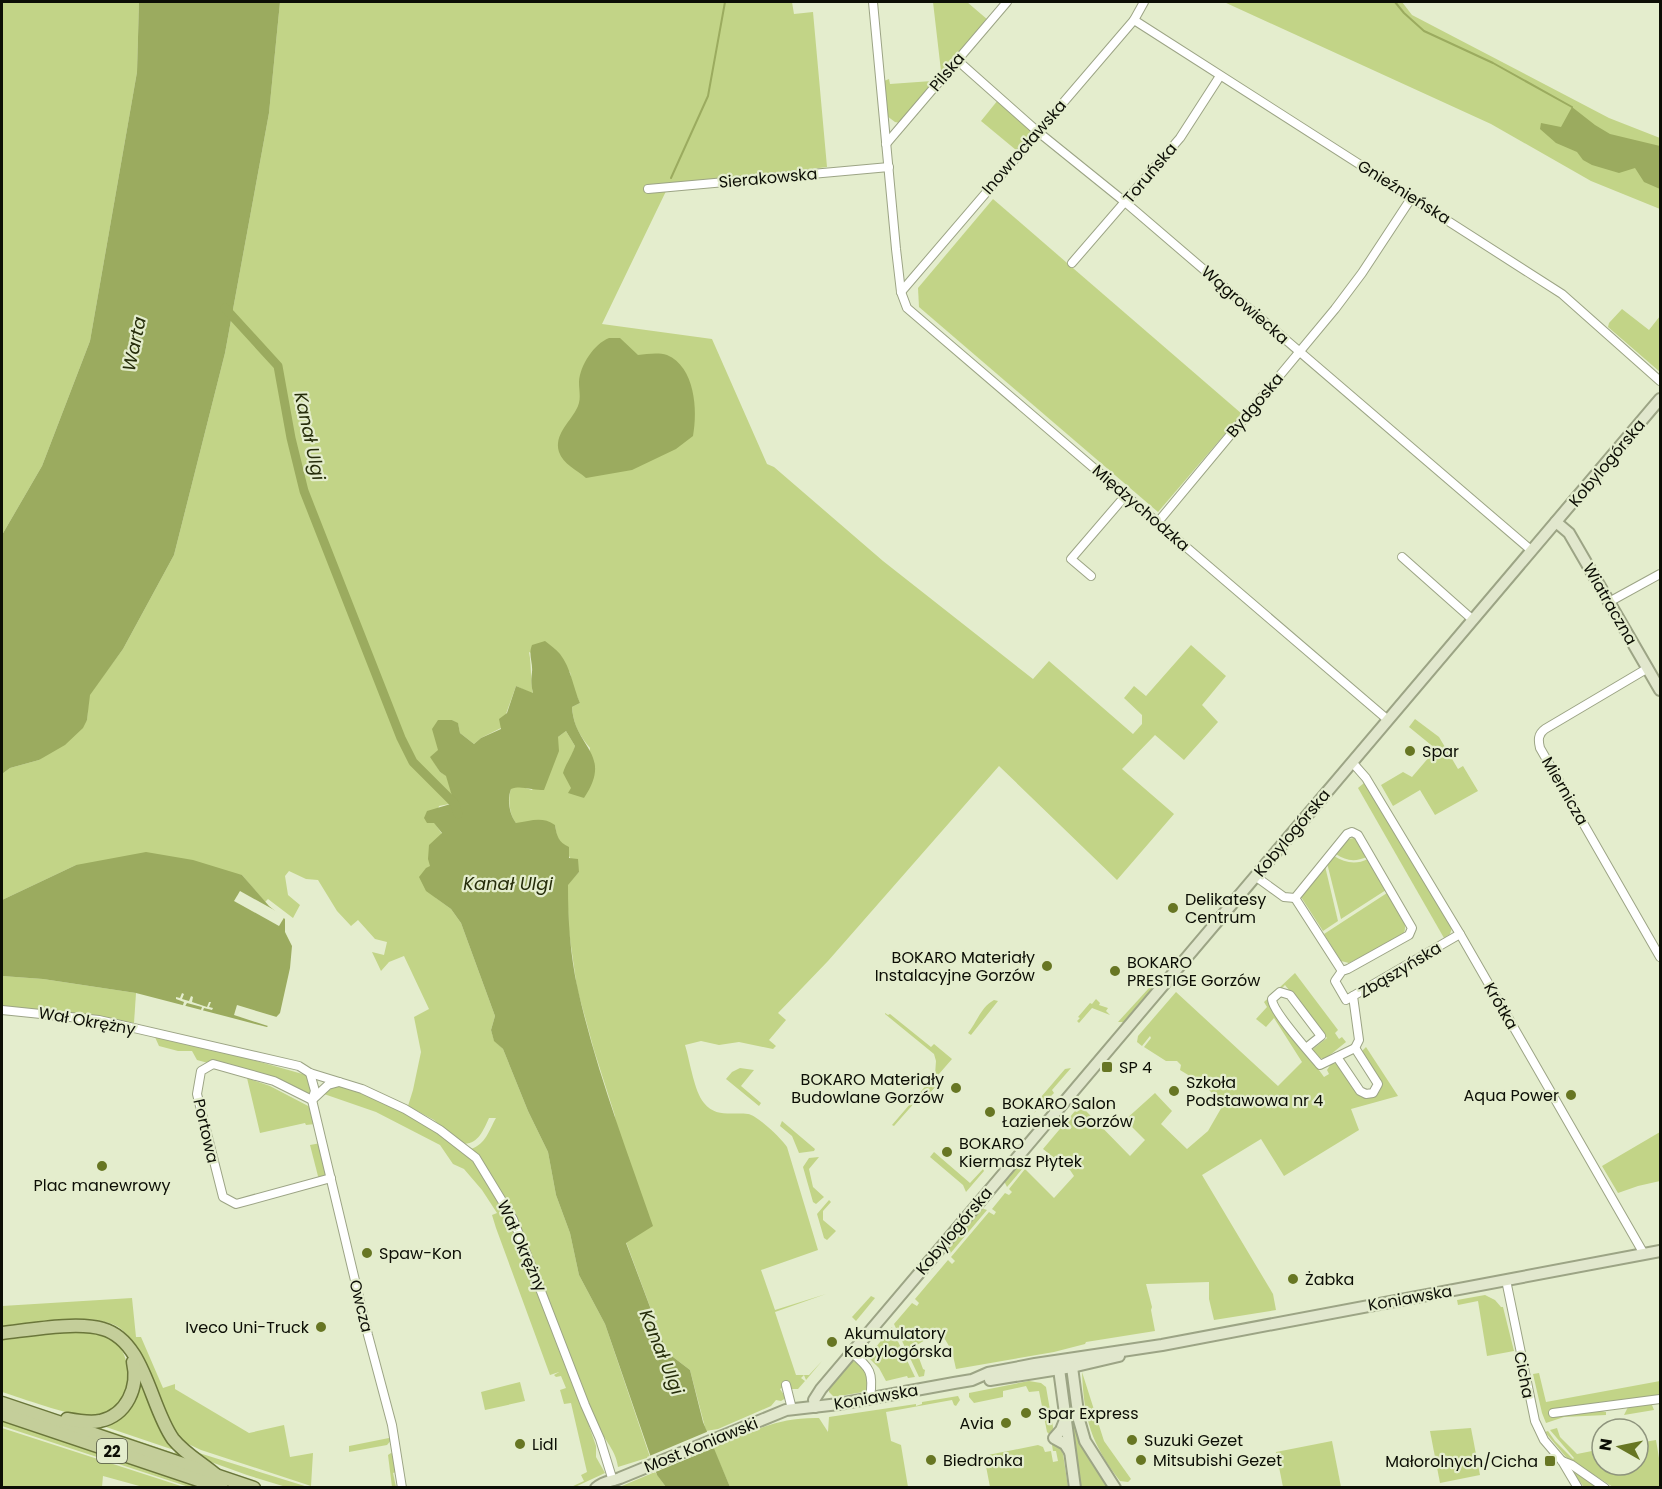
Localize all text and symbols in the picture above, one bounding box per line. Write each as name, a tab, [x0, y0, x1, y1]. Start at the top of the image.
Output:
street label: Pilska	[924, 48, 970, 96]
street label: Inowrocławska	[976, 95, 1072, 199]
street label: Toruńska	[1118, 138, 1182, 208]
street label: Gnieźnieńska	[1353, 154, 1455, 230]
street label: Sierakowska	[718, 162, 818, 194]
street label: Wągrowiecka	[1196, 260, 1294, 350]
water label: Warta	[116, 314, 152, 374]
street label: Bydgoska	[1221, 368, 1289, 442]
water label: Kanał Ulgi	[288, 390, 332, 483]
street label: Kobylogórska	[1563, 414, 1651, 512]
street label: Międzychodzka	[1087, 459, 1195, 557]
street label: Wiatraczna	[1577, 559, 1643, 649]
place label: Spar	[1422, 740, 1459, 763]
marker: Spar	[1403, 744, 1417, 758]
street label: Miernicza	[1536, 753, 1594, 829]
street label: Kobylogórska	[1248, 784, 1336, 882]
water label: Kanał Ulgi	[463, 871, 553, 896]
place label: Delikatesy Centrum	[1185, 888, 1266, 929]
marker: Delikatesy Centrum	[1166, 901, 1180, 915]
street label: Zbąszyńska	[1354, 936, 1446, 1004]
place label: BOKARO Materiały Instalacyjne Gorzów	[875, 946, 1035, 987]
place label: BOKARO PRESTIGE Gorzów	[1127, 951, 1260, 992]
marker: BOKARO Materiały Instalacyjne Gorzów	[1040, 959, 1054, 973]
marker: BOKARO PRESTIGE Gorzów	[1108, 964, 1122, 978]
street label: Krótka	[1478, 978, 1524, 1034]
street label: Wał Okrężny	[37, 1001, 137, 1041]
place label: SP 4	[1119, 1056, 1152, 1079]
marker: SP 4	[1100, 1060, 1114, 1074]
place label: BOKARO Materiały Budowlane Gorzów	[791, 1068, 944, 1109]
place label: Szkoła Podstawowa nr 4	[1186, 1071, 1323, 1112]
marker: BOKARO Materiały Budowlane Gorzów	[949, 1081, 963, 1095]
marker: Szkoła Podstawowa nr 4	[1167, 1084, 1181, 1098]
place label: Aqua Power	[1464, 1084, 1559, 1107]
marker: Aqua Power	[1564, 1088, 1578, 1102]
place label: BOKARO Salon Łazienek Gorzów	[1002, 1092, 1133, 1133]
street label: Portowa	[187, 1097, 225, 1165]
marker: BOKARO Salon Łazienek Gorzów	[983, 1105, 997, 1119]
place label: BOKARO Kiermasz Płytek	[959, 1132, 1083, 1173]
marker: BOKARO Kiermasz Płytek	[940, 1145, 954, 1159]
marker: Plac manewrowy	[95, 1159, 109, 1173]
place label: Plac manewrowy	[34, 1174, 170, 1197]
street label: Kobylogórska	[910, 1182, 998, 1280]
street label: Wał Okrężny	[492, 1197, 552, 1295]
place label: Spaw-Kon	[379, 1242, 462, 1265]
marker: Spaw-Kon	[360, 1246, 374, 1260]
place label: Żabka	[1305, 1268, 1354, 1291]
marker: Żabka	[1286, 1272, 1300, 1286]
street label: Owcza	[343, 1277, 379, 1335]
street label: Koniawska	[1366, 1279, 1454, 1317]
water label: Kanał Ulgi	[634, 1306, 691, 1399]
place label: Iveco Uni-Truck	[185, 1316, 310, 1339]
marker: Iveco Uni-Truck	[314, 1320, 328, 1334]
place label: Akumulatory Kobylogórska	[844, 1322, 952, 1363]
marker: Akumulatory Kobylogórska	[825, 1335, 839, 1349]
street label: Cicha	[1508, 1350, 1540, 1400]
street label: Koniawska	[832, 1378, 920, 1416]
place label: Spar Express	[1038, 1402, 1139, 1425]
marker: Spar Express	[1019, 1406, 1033, 1420]
street label: Most Koniawski	[641, 1412, 761, 1478]
place label: Avia	[959, 1412, 994, 1435]
marker: Avia	[999, 1416, 1013, 1430]
north arrow	[1590, 1417, 1650, 1477]
place label: Suzuki Gezet	[1144, 1429, 1243, 1452]
place label: Lidl	[532, 1433, 558, 1456]
marker: Suzuki Gezet	[1125, 1433, 1139, 1447]
marker: Lidl	[513, 1437, 527, 1451]
text: N	[1593, 1437, 1618, 1452]
road number: 22	[97, 1439, 127, 1463]
place label: Biedronka	[943, 1449, 1023, 1472]
place label: Mitsubishi Gezet	[1153, 1449, 1282, 1472]
place label: Małorolnych/Cicha	[1385, 1450, 1538, 1473]
marker: Biedronka	[924, 1453, 938, 1467]
marker: Mitsubishi Gezet	[1134, 1453, 1148, 1467]
marker: Małorolnych/Cicha	[1543, 1454, 1557, 1468]

